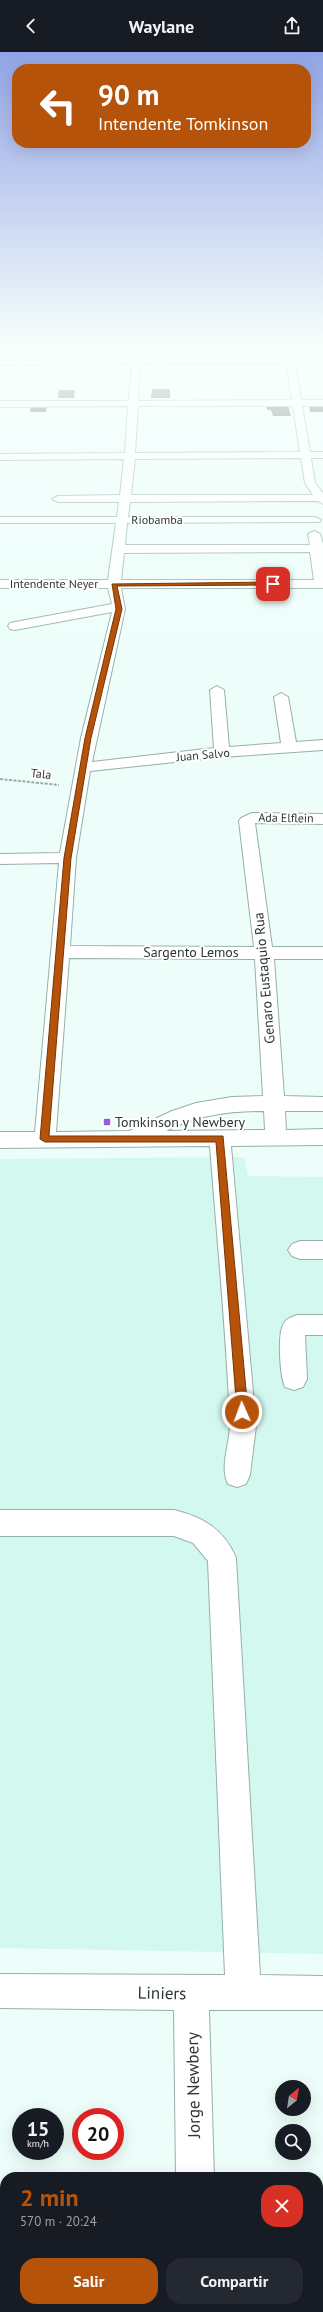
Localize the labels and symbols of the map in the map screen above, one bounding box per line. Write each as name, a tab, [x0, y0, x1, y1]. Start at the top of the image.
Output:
street label: Riobamba	[131, 512, 183, 527]
pin	[256, 567, 290, 601]
street label: Intendente Neyer	[10, 576, 98, 591]
street label: Juan Salvo	[175, 745, 230, 764]
street label: Tala	[30, 765, 52, 782]
street label: Ada Elflein	[258, 810, 314, 825]
street label: Genaro Eustaquio Rua	[249, 912, 279, 1044]
street label: Sargento Lemos	[143, 943, 239, 961]
place label: Tomkinson y Newbery	[115, 1113, 245, 1131]
marker: Tomkinson y Newbery	[102, 1117, 112, 1127]
position arrow	[221, 1391, 263, 1433]
street label: Liniers	[137, 1982, 187, 2004]
street label: Jorge Newbery	[181, 2032, 205, 2139]
north arrow	[275, 2080, 311, 2116]
speed limit sign: 20	[72, 2108, 124, 2160]

